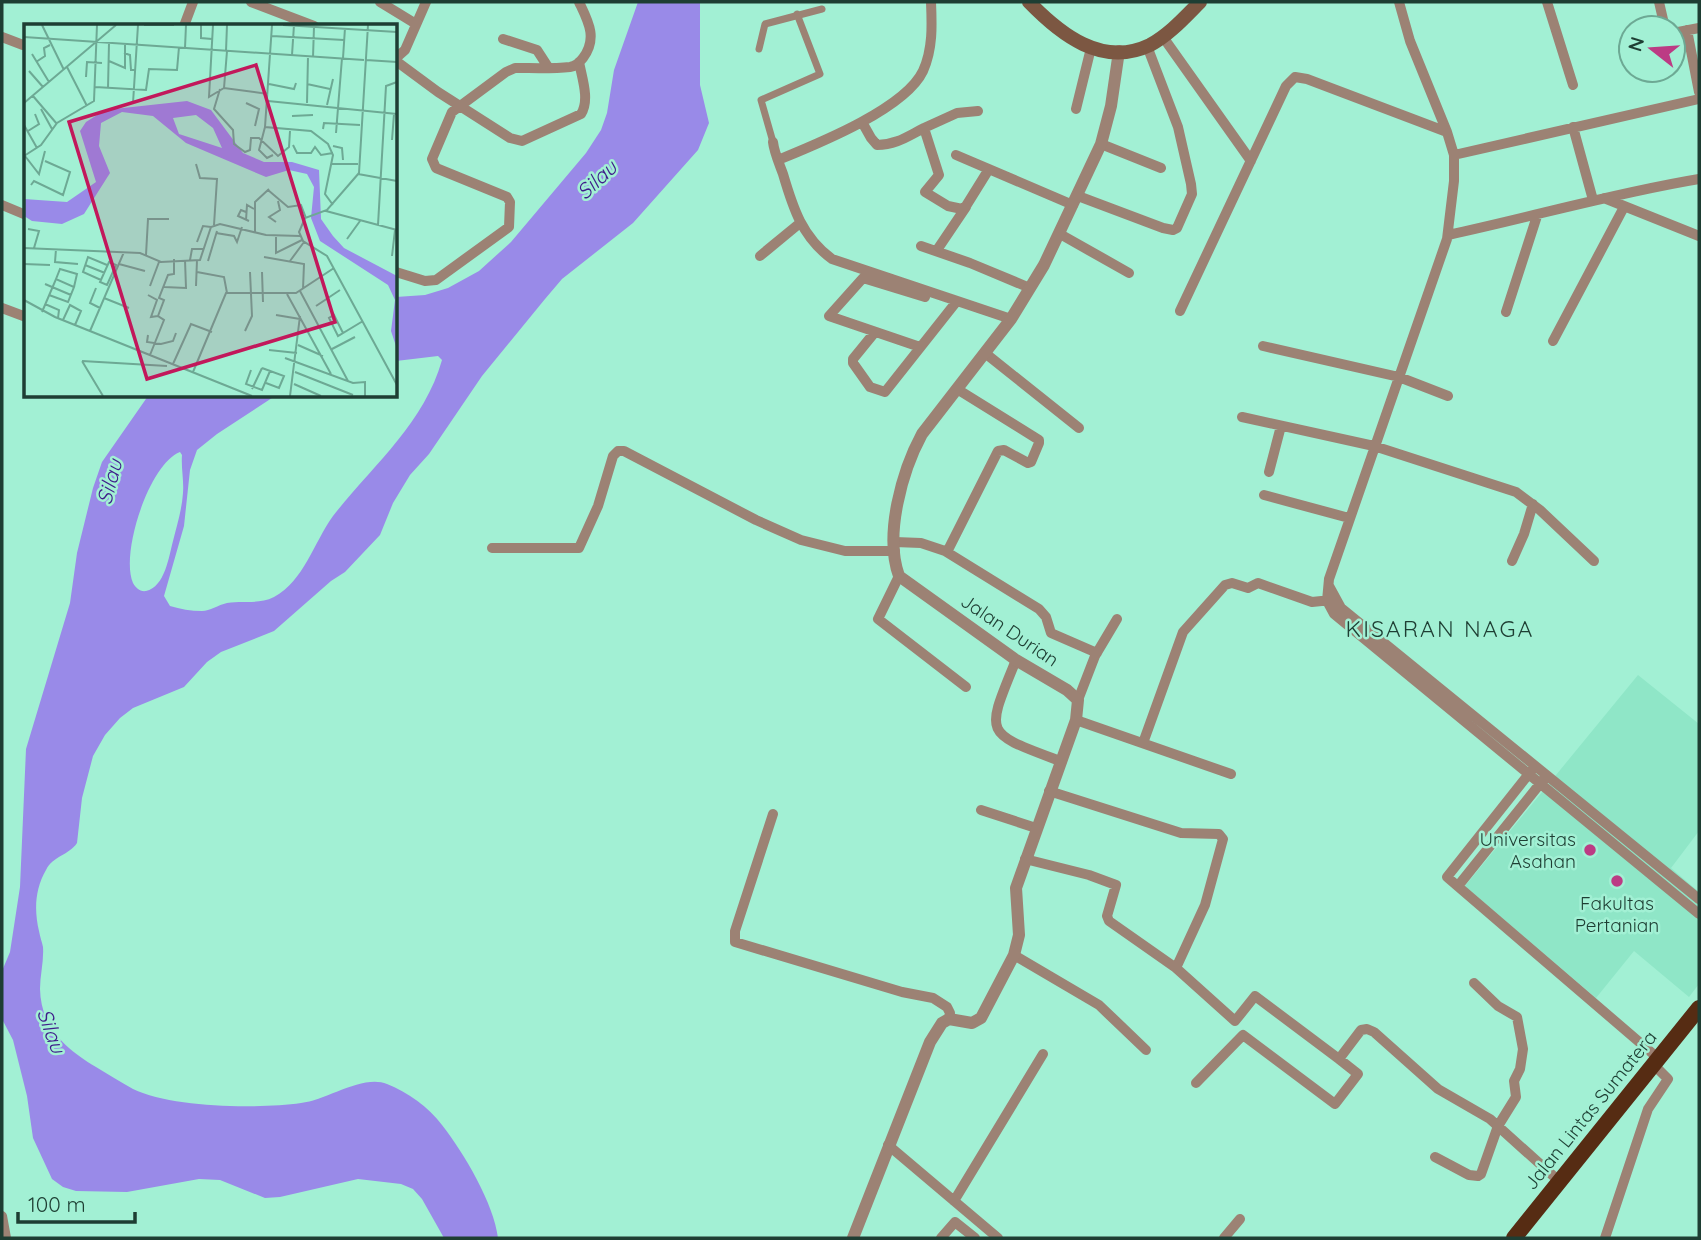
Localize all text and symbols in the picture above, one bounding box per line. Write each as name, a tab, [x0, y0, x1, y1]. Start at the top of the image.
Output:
north arrow	[1617, 14, 1687, 84]
inset map	[24, 24, 397, 397]
text: N	[1622, 34, 1649, 54]
water label: Silau	[571, 153, 623, 204]
water label: Silau	[91, 455, 128, 507]
street label: Jalan Durian	[957, 589, 1063, 671]
district label: KISARAN NAGA	[1346, 614, 1534, 643]
place label: Universitas Asahan	[1480, 827, 1576, 873]
marker: Universitas Asahan	[1582, 842, 1598, 858]
marker: Fakultas Pertanian	[1609, 873, 1625, 889]
place label: Fakultas Pertanian	[1575, 891, 1659, 937]
water label: Silau	[32, 1005, 72, 1058]
street label: Jalan Lintas Sumatera	[1518, 1026, 1662, 1194]
scale bar	[18, 1180, 135, 1224]
text: 100 m	[28, 1191, 86, 1217]

